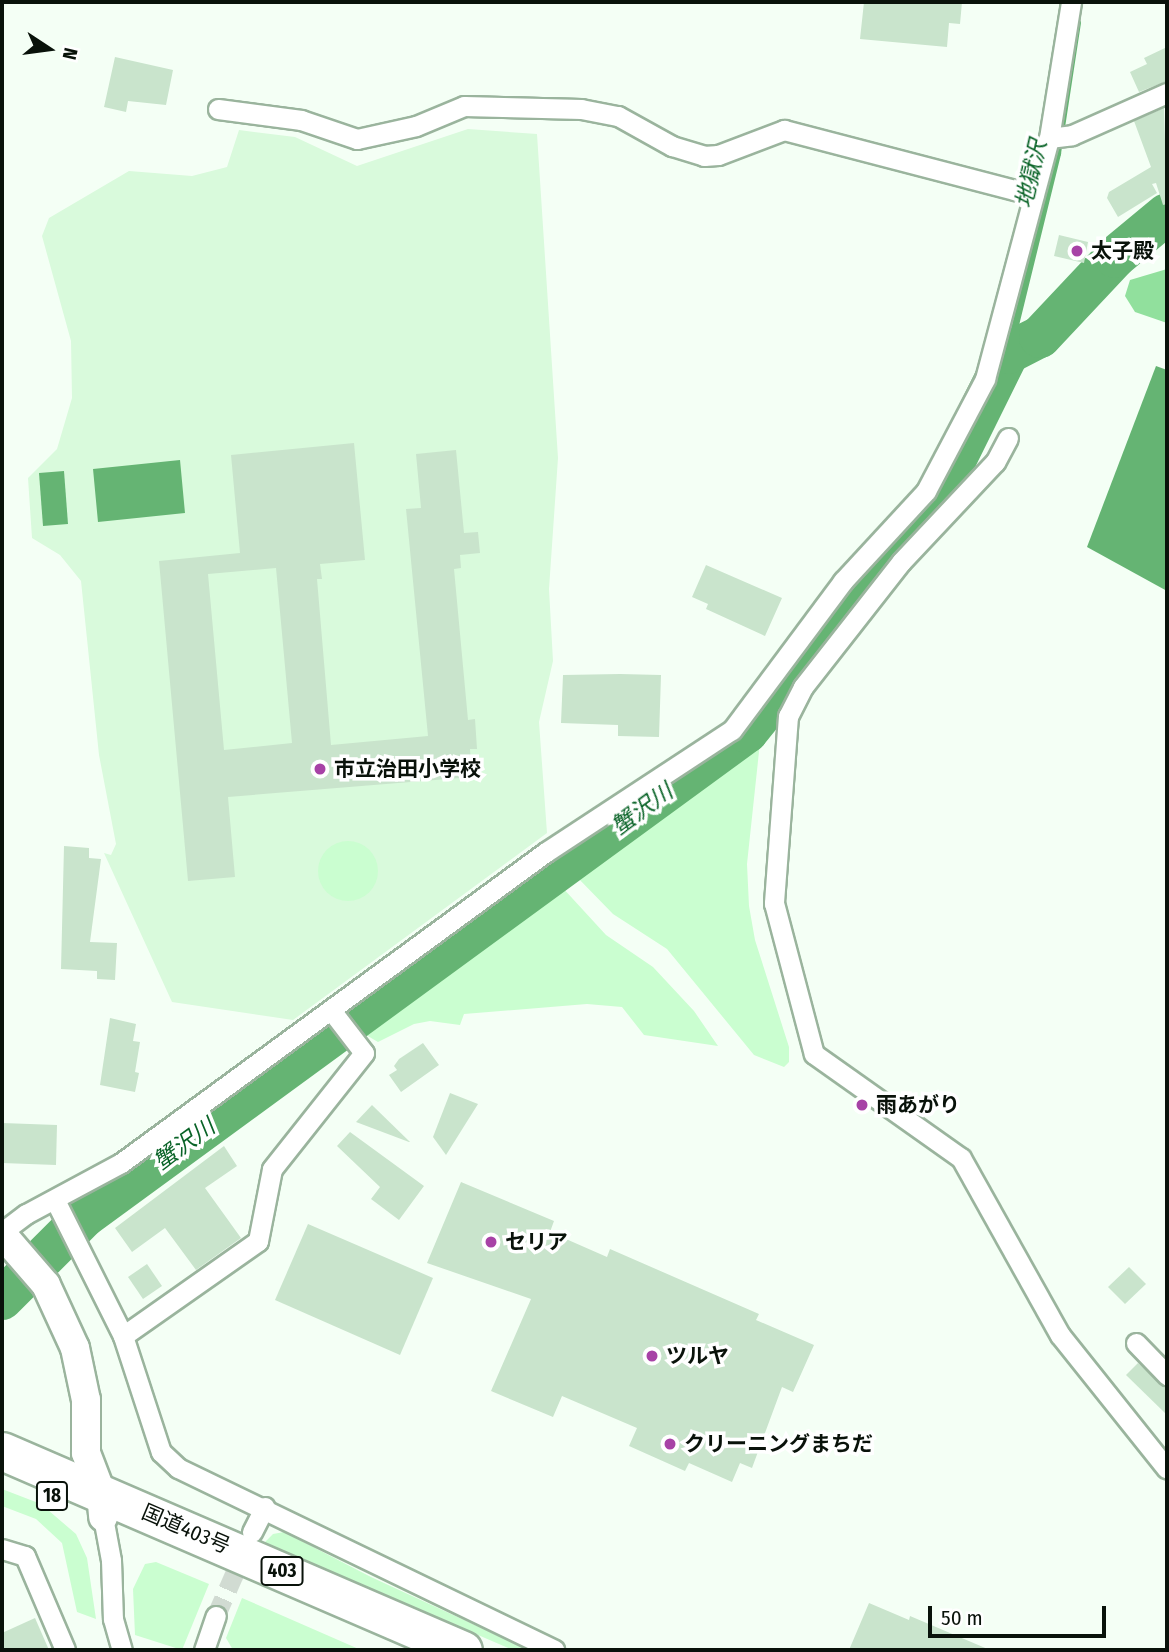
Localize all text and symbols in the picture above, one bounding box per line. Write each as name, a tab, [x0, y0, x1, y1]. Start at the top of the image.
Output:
north arrow	[14, 14, 84, 84]
text: N	[57, 46, 82, 62]
water label: 地獄沢	[1010, 137, 1052, 211]
place label: 太子殿	[1091, 238, 1154, 264]
marker: 太子殿	[1069, 243, 1085, 259]
place label: 市立治田小学校	[334, 756, 481, 782]
marker: 市立治田小学校	[312, 761, 328, 777]
water label: 蟹沢川	[606, 778, 678, 840]
place label: 雨あがり	[876, 1092, 960, 1118]
marker: 雨あがり	[854, 1097, 870, 1113]
water label: 蟹沢川	[148, 1113, 220, 1175]
place label: セリア	[505, 1229, 568, 1255]
marker: セリア	[483, 1234, 499, 1250]
place label: ツルヤ	[666, 1343, 729, 1369]
marker: ツルヤ	[644, 1348, 660, 1364]
place label: クリーニングまちだ	[684, 1431, 873, 1457]
marker: クリーニングまちだ	[662, 1436, 678, 1452]
road number: 18	[34, 1480, 70, 1512]
street label: 国道403号	[138, 1499, 234, 1559]
road number: 403	[259, 1555, 305, 1586]
scale bar	[931, 1592, 1110, 1636]
text: 50 m	[941, 1605, 983, 1631]

